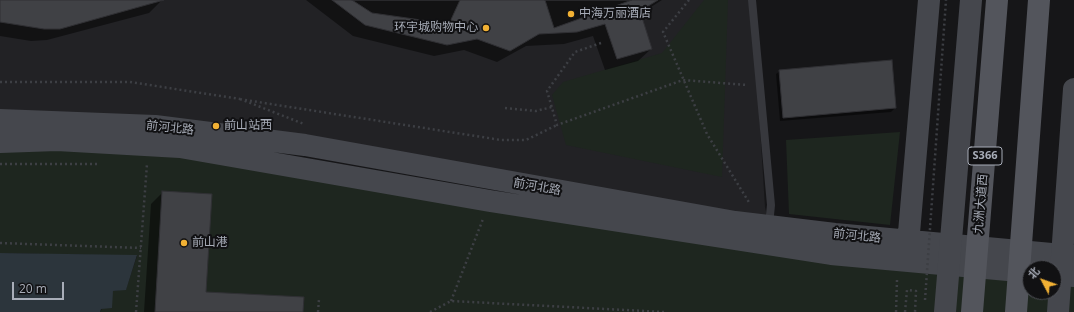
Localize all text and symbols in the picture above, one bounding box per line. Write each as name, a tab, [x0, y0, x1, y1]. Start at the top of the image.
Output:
place label: 中海万丽酒店	[579, 7, 651, 21]
marker: 中海万丽酒店	[566, 9, 576, 19]
place label: 环宇城购物中心	[394, 21, 478, 35]
marker: 环宇城购物中心	[481, 23, 491, 33]
street label: 前河北路	[145, 118, 195, 138]
place label: 前山站西	[224, 119, 272, 133]
marker: 前山站西	[211, 121, 221, 131]
road number: S366	[968, 147, 1002, 165]
street label: 九洲大道西	[971, 173, 991, 235]
street label: 前河北路	[512, 176, 562, 198]
street label: 前河北路	[832, 226, 882, 246]
place label: 前山港	[192, 236, 228, 250]
marker: 前山港	[179, 238, 189, 248]
north arrow	[1022, 260, 1062, 300]
text: 北	[1024, 263, 1043, 282]
scale bar	[14, 274, 66, 300]
text: 20 m	[19, 280, 47, 297]

